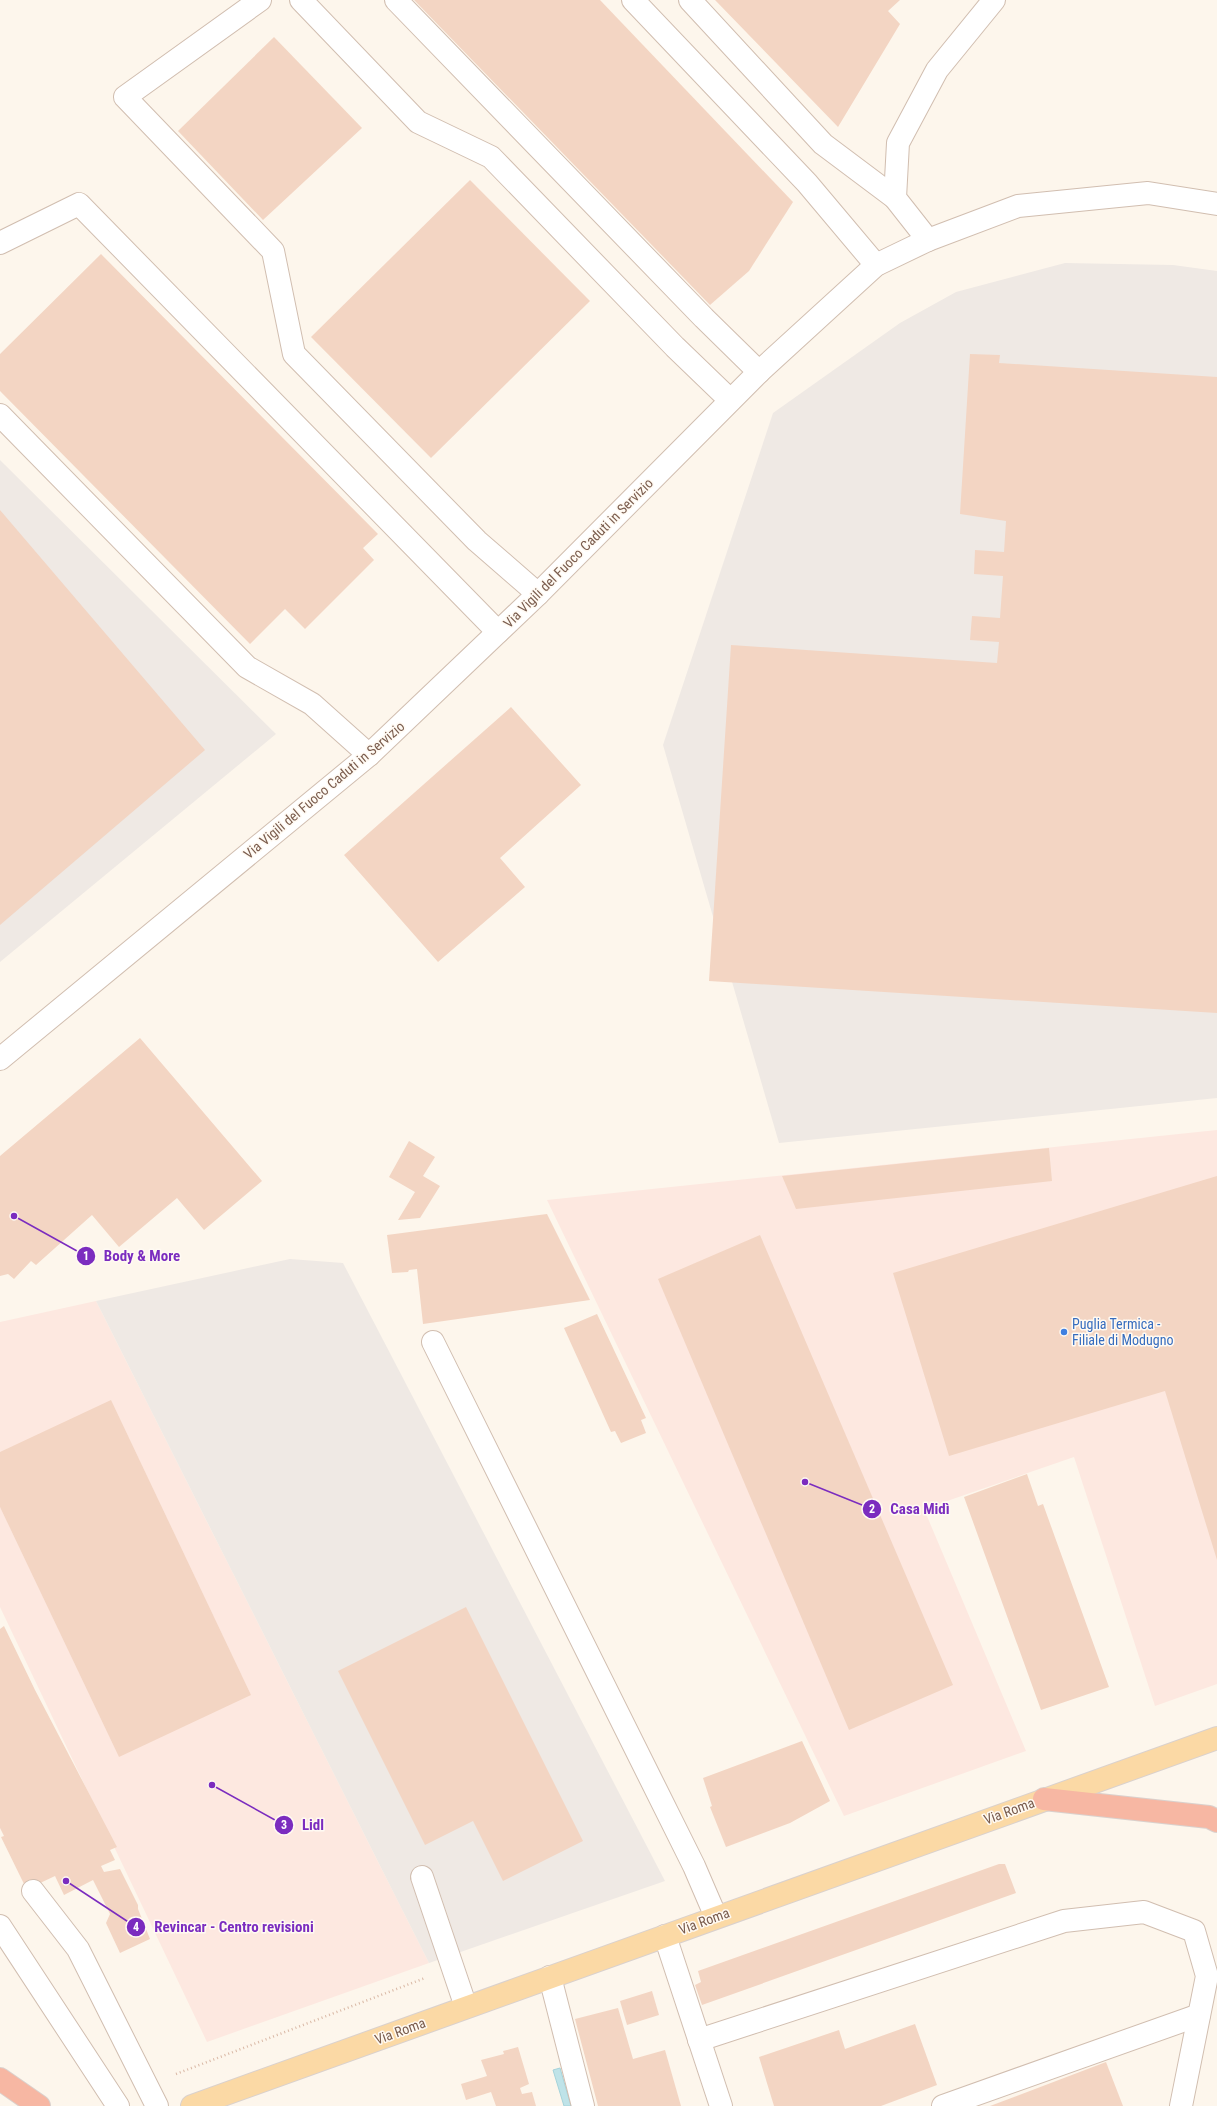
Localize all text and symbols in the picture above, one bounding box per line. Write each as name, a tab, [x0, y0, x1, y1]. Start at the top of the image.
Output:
street label: Via Vigili del Fuoco Caduti in Servizio	[500, 475, 656, 631]
street label: Via Vigili del Fuoco Caduti in Servizio	[240, 718, 408, 862]
callout: Body & More	[76, 1243, 188, 1270]
text: Body & More	[104, 1247, 180, 1265]
text: 1	[83, 1249, 89, 1263]
place label: Puglia Termica - Filiale di Modugno	[1072, 1316, 1173, 1348]
marker: Puglia Termica - Filiale di Modugno	[1059, 1327, 1069, 1337]
callout: Casa Midì	[862, 1495, 957, 1522]
text: Casa Midì	[890, 1500, 950, 1518]
text: 2	[869, 1502, 875, 1516]
street label: Via Roma	[982, 1794, 1036, 1828]
callout: Lidl	[274, 1811, 332, 1838]
text: Lidl	[302, 1816, 324, 1834]
text: 3	[281, 1818, 287, 1832]
street label: Via Roma	[677, 1904, 731, 1938]
callout: Revincar - Centro revisioni	[126, 1914, 322, 1941]
text: Revincar - Centro revisioni	[154, 1918, 314, 1936]
text: 4	[133, 1920, 139, 1934]
street label: Via Roma	[373, 2014, 427, 2048]

